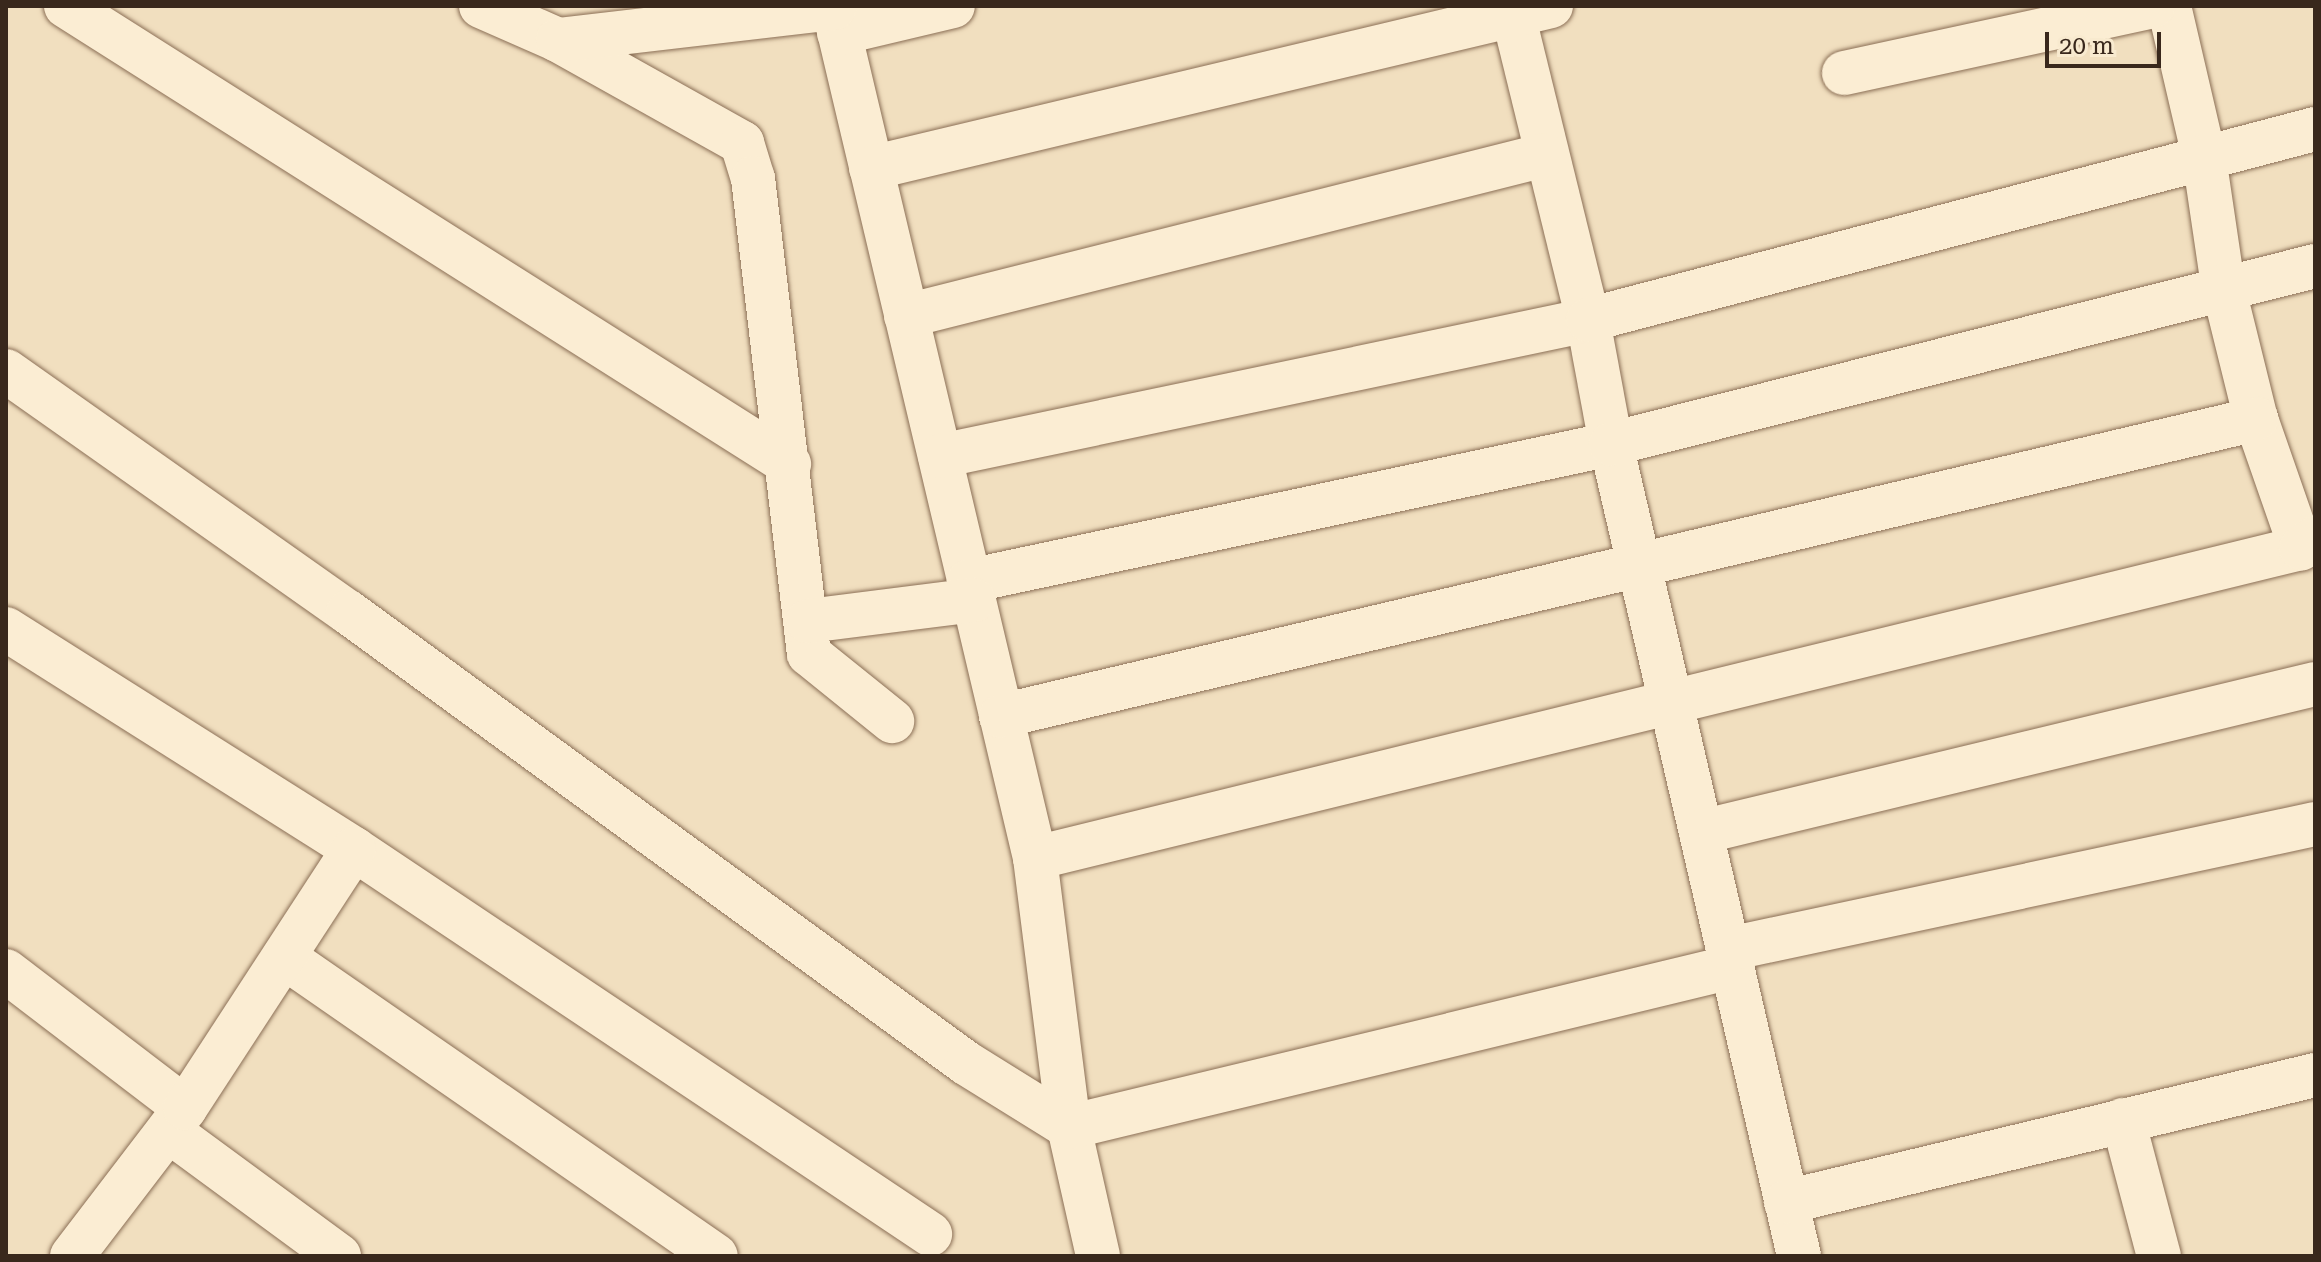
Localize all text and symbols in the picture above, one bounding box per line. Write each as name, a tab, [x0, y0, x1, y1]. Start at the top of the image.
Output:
scale bar	[2049, 16, 2165, 66]
text: 20 m	[2059, 32, 2114, 60]

